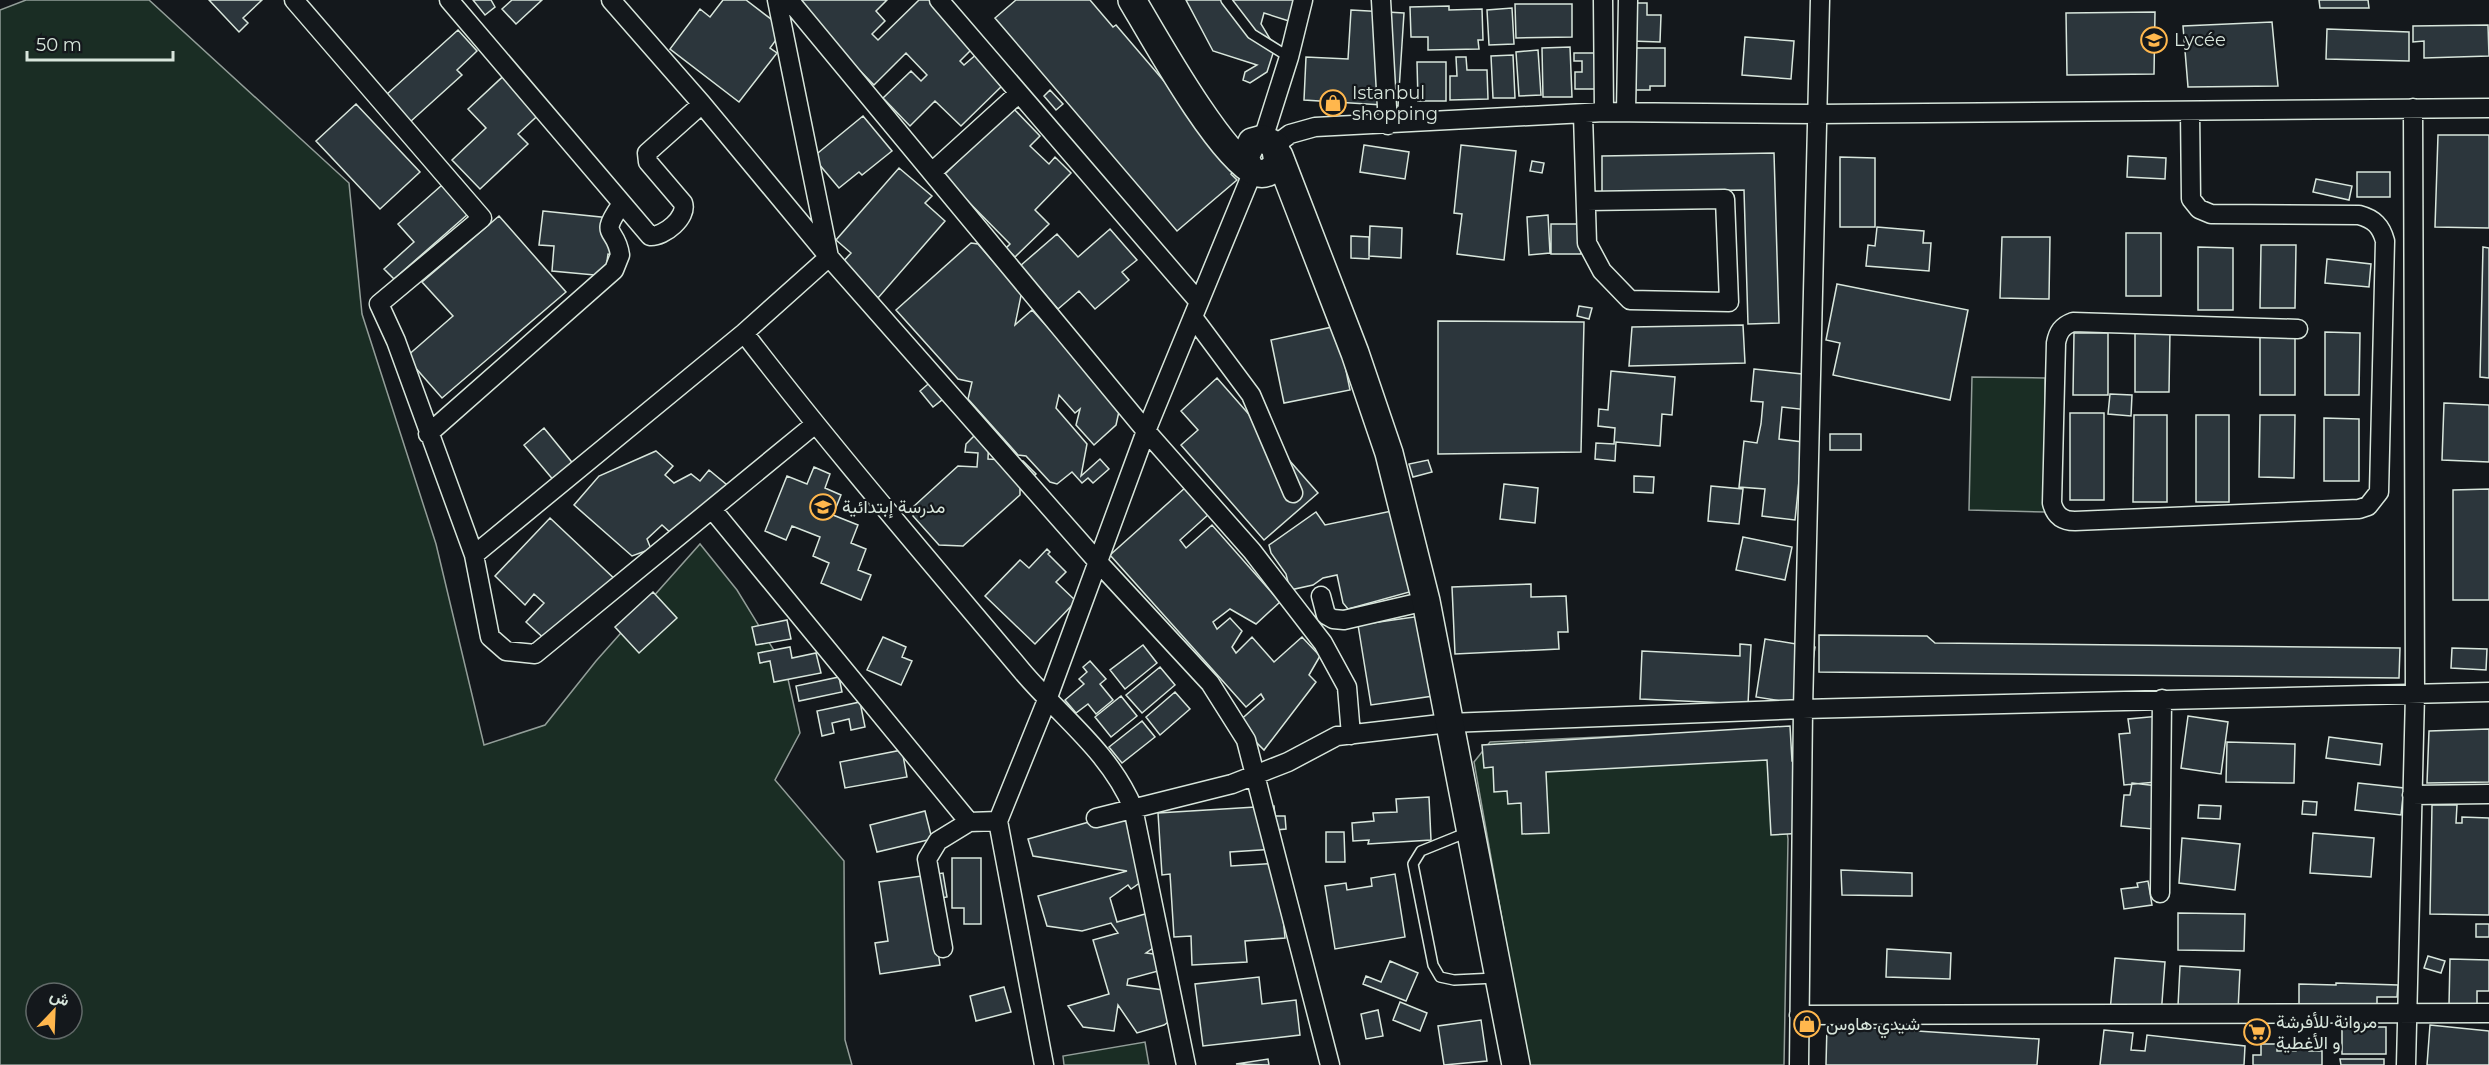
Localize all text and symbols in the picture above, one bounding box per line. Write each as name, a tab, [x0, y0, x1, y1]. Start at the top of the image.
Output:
scale bar	[27, 24, 172, 62]
school or university icon: Lycée	[2139, 25, 2169, 55]
place label: Lycée	[2174, 29, 2226, 51]
text: 50 m	[36, 34, 82, 56]
place label: Istanbul shopping	[1352, 82, 1438, 125]
shop icon: Istanbul shopping	[1318, 88, 1348, 118]
school or university icon: مدرسة إبتدائية	[808, 492, 838, 522]
place label: مدرسة إبتدائية	[842, 496, 945, 519]
north arrow	[24, 981, 84, 1041]
text: ش	[47, 985, 72, 1010]
shop icon: شيدي هاوس	[1792, 1009, 1822, 1039]
place label: مروانة للأفرشة و الأغطية	[2276, 1011, 2377, 1054]
place label: شيدي هاوس	[1826, 1013, 1920, 1039]
supermarket icon: مروانة للأفرشة و الأغطية	[2242, 1017, 2272, 1047]

